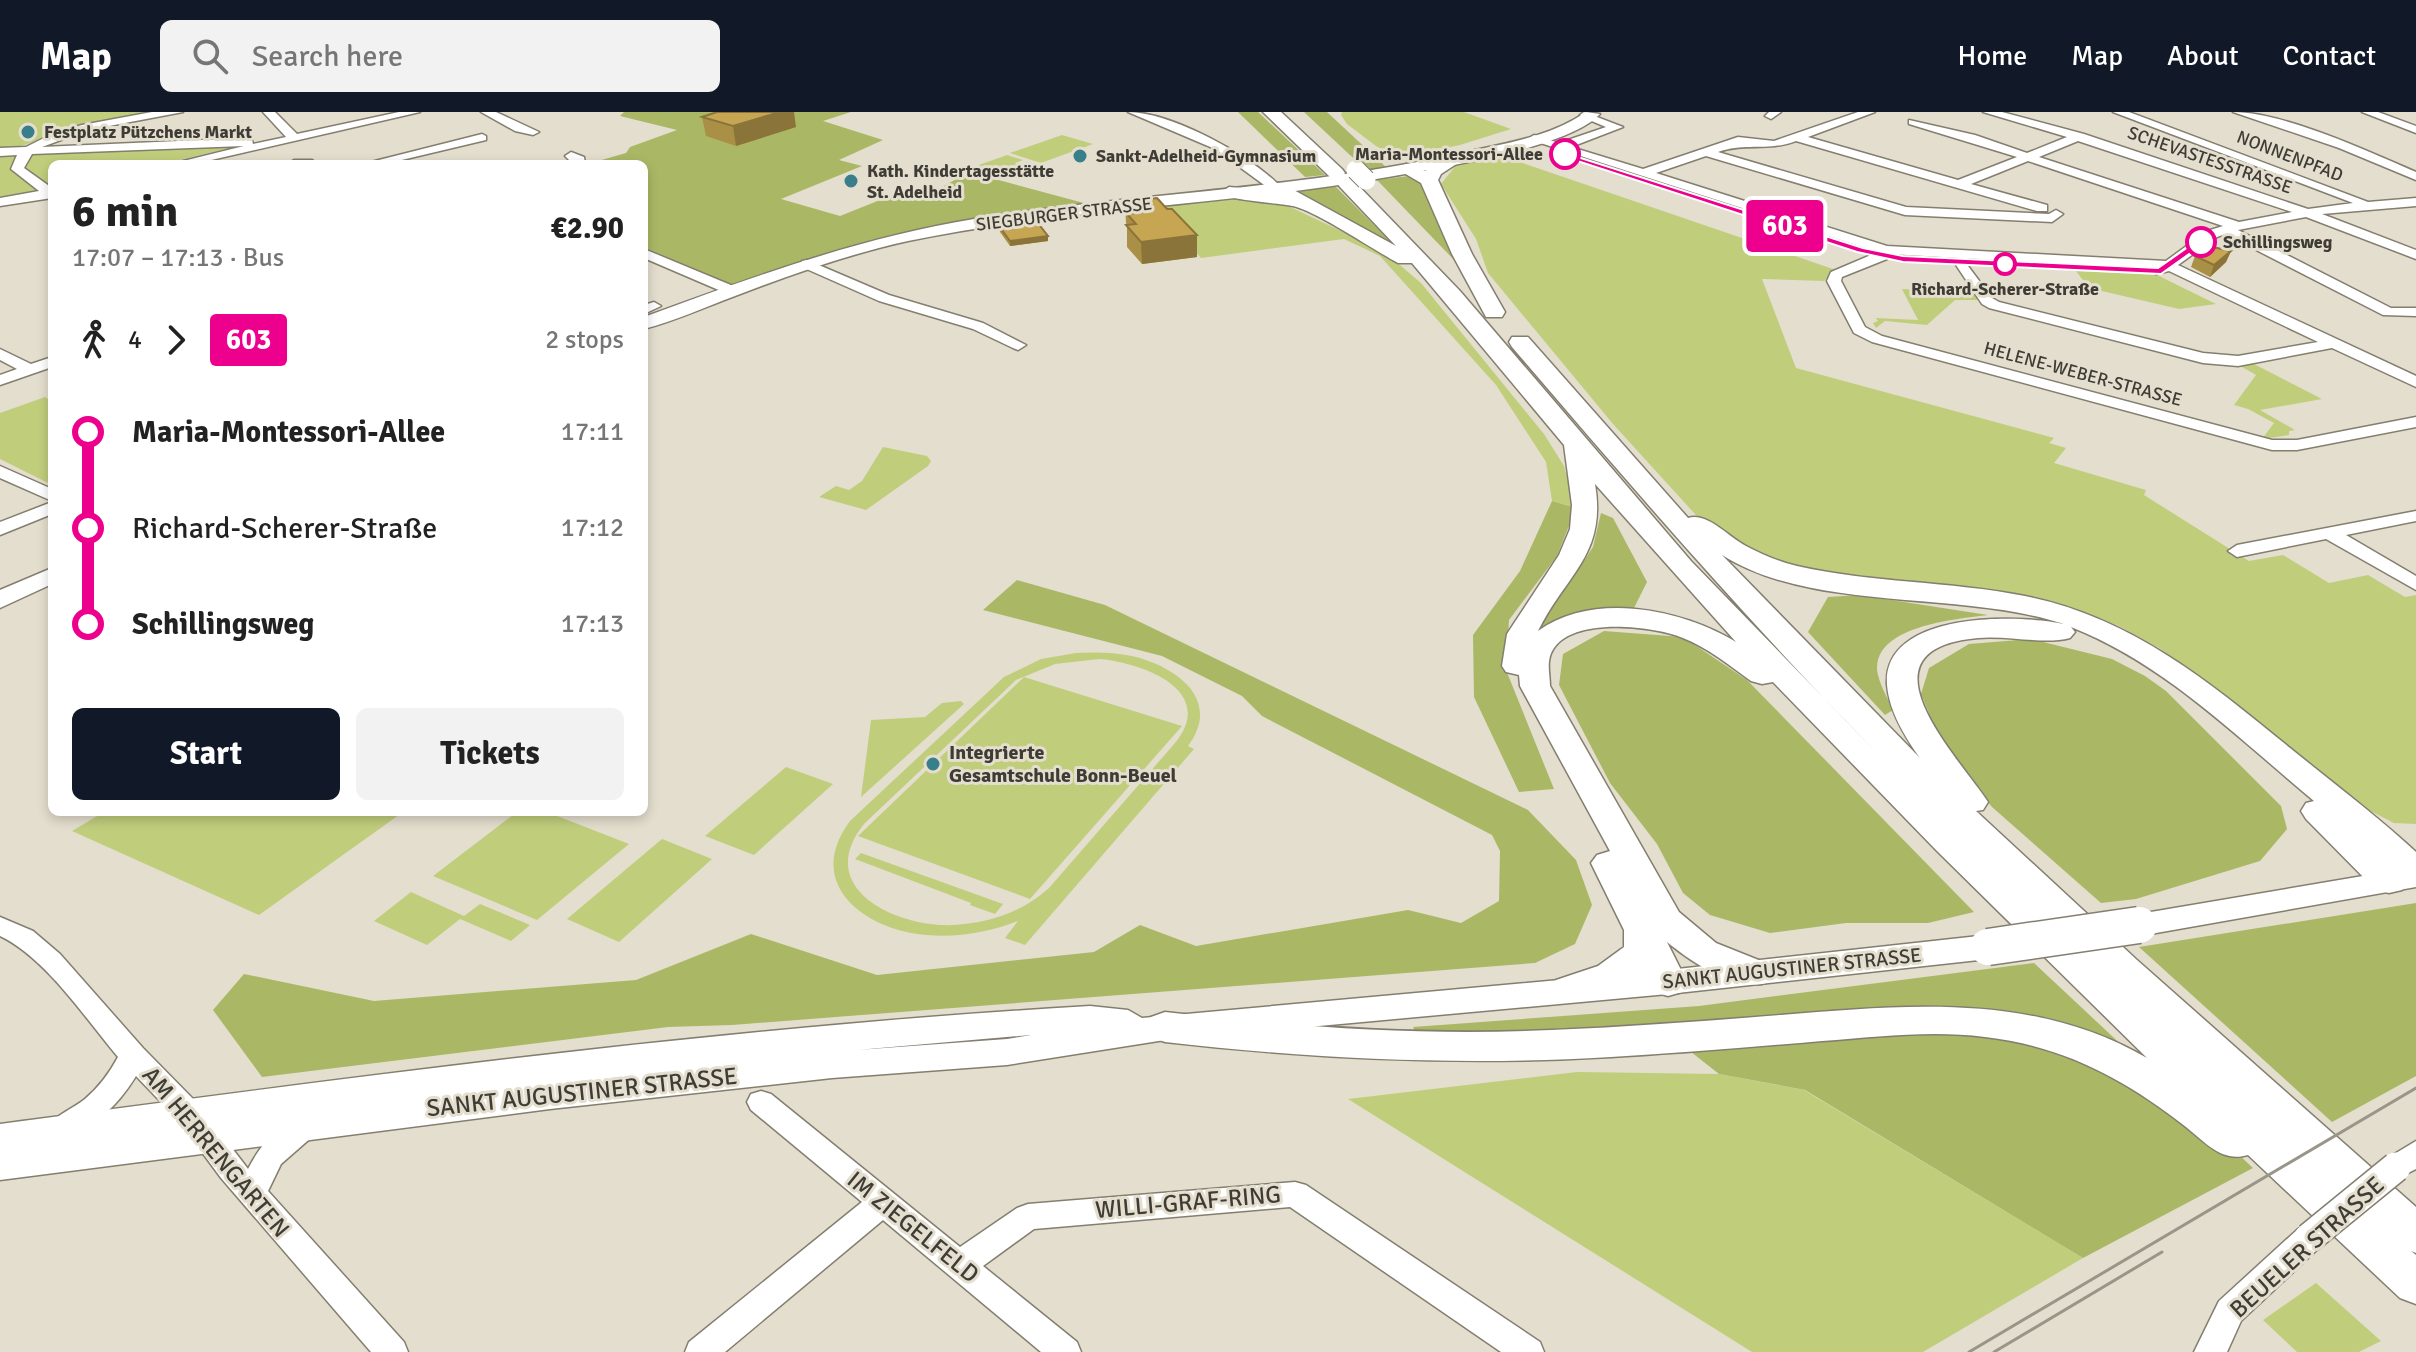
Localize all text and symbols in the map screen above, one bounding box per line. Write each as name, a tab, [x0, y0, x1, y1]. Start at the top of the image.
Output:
search box	[160, 20, 720, 92]
text: Map	[40, 33, 112, 80]
icon: search	[188, 34, 232, 78]
text: Search here	[252, 38, 403, 75]
text: Home	[1958, 39, 2027, 73]
text: Map	[2071, 39, 2123, 73]
text: About	[2167, 39, 2239, 73]
text: Contact	[2283, 39, 2376, 73]
place label: Festplatz Pützchens Markt	[44, 121, 252, 143]
street label: SCHEVASTESSTRASSE	[2125, 122, 2295, 198]
marker: Festplatz Pützchens Markt	[19, 123, 37, 141]
street label: NONNENPFAD	[2234, 126, 2346, 186]
marker: Maria-Montessori-Allee	[1550, 139, 1580, 169]
place label: Maria-Montessori-Allee	[1355, 143, 1543, 165]
place label: Sankt-Adelheid-Gymnasium	[1096, 145, 1316, 167]
marker: Sankt-Adelheid-Gymnasium	[1071, 147, 1089, 165]
place label: Kath. Kindertagesstätte St. Adelheid	[867, 160, 1054, 203]
marker: Kath. Kindertagesstätte St. Adelheid	[842, 172, 860, 190]
text: 6 min	[72, 185, 178, 239]
street label: SIEGBURGER STRASSE	[975, 192, 1153, 236]
line badge: 603	[1739, 200, 1831, 252]
text: 603	[1762, 209, 1808, 243]
text: €2.90	[551, 210, 624, 247]
marker: Schillingsweg	[2186, 227, 2216, 257]
place label: Schillingsweg	[2223, 231, 2333, 253]
text: 17:07 – 17:13 · Bus	[72, 242, 284, 274]
marker: Richard-Scherer-Straße	[1994, 253, 2016, 275]
place label: Richard-Scherer-Straße	[1911, 278, 2099, 300]
icon: walk	[72, 318, 116, 362]
icon: forward	[154, 318, 198, 362]
text: 603	[226, 323, 271, 357]
text: 4	[128, 324, 142, 356]
text: 2 stops	[545, 324, 624, 356]
street label: HELENE-WEBER-STRASSE	[1982, 337, 2184, 411]
text: Maria-Montessori-Allee	[132, 414, 445, 451]
text: 17:11	[561, 416, 624, 448]
text: Richard-Scherer-Straße	[132, 510, 437, 547]
text: 17:12	[561, 512, 624, 544]
text: Schillingsweg	[132, 606, 314, 643]
text: 17:13	[561, 608, 624, 640]
button: Start	[72, 708, 340, 800]
button: Tickets	[356, 708, 624, 800]
place label: Integrierte Gesamtschule Bonn-Beuel	[949, 740, 1177, 788]
marker: Integrierte Gesamtschule Bonn-Beuel	[924, 755, 942, 773]
street label: SANKT AUGUSTINER STRASSE	[1661, 942, 1923, 995]
street label: AM HERRENGARTEN	[136, 1060, 296, 1244]
street label: SANKT AUGUSTINER STRASSE	[425, 1061, 739, 1123]
street label: IM ZIEGELFELD	[841, 1165, 985, 1289]
street label: BEUELER STRASSE	[2224, 1170, 2390, 1324]
street label: WILLI-GRAF-RING	[1094, 1179, 1282, 1225]

